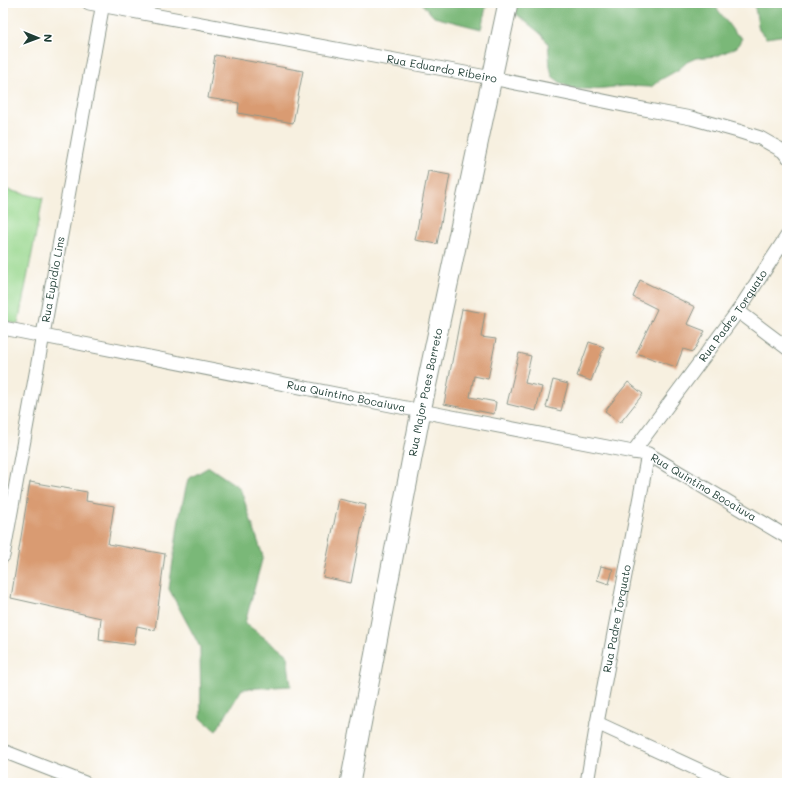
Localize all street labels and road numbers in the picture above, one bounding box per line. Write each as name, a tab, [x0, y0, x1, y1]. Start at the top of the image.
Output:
street label: Rua Eduardo Ribeiro	[386, 51, 499, 86]
street label: Rua Eupídio Lins	[37, 235, 68, 324]
street label: Rua Padre Torquato	[695, 266, 770, 365]
street label: Rua Major Paes Barreto	[405, 326, 446, 458]
street label: Rua Quintino Bocaiuva	[286, 377, 407, 415]
street label: Rua Quintino Bocaiuva	[648, 449, 760, 524]
street label: Rua Padre Torquato	[599, 563, 634, 674]

